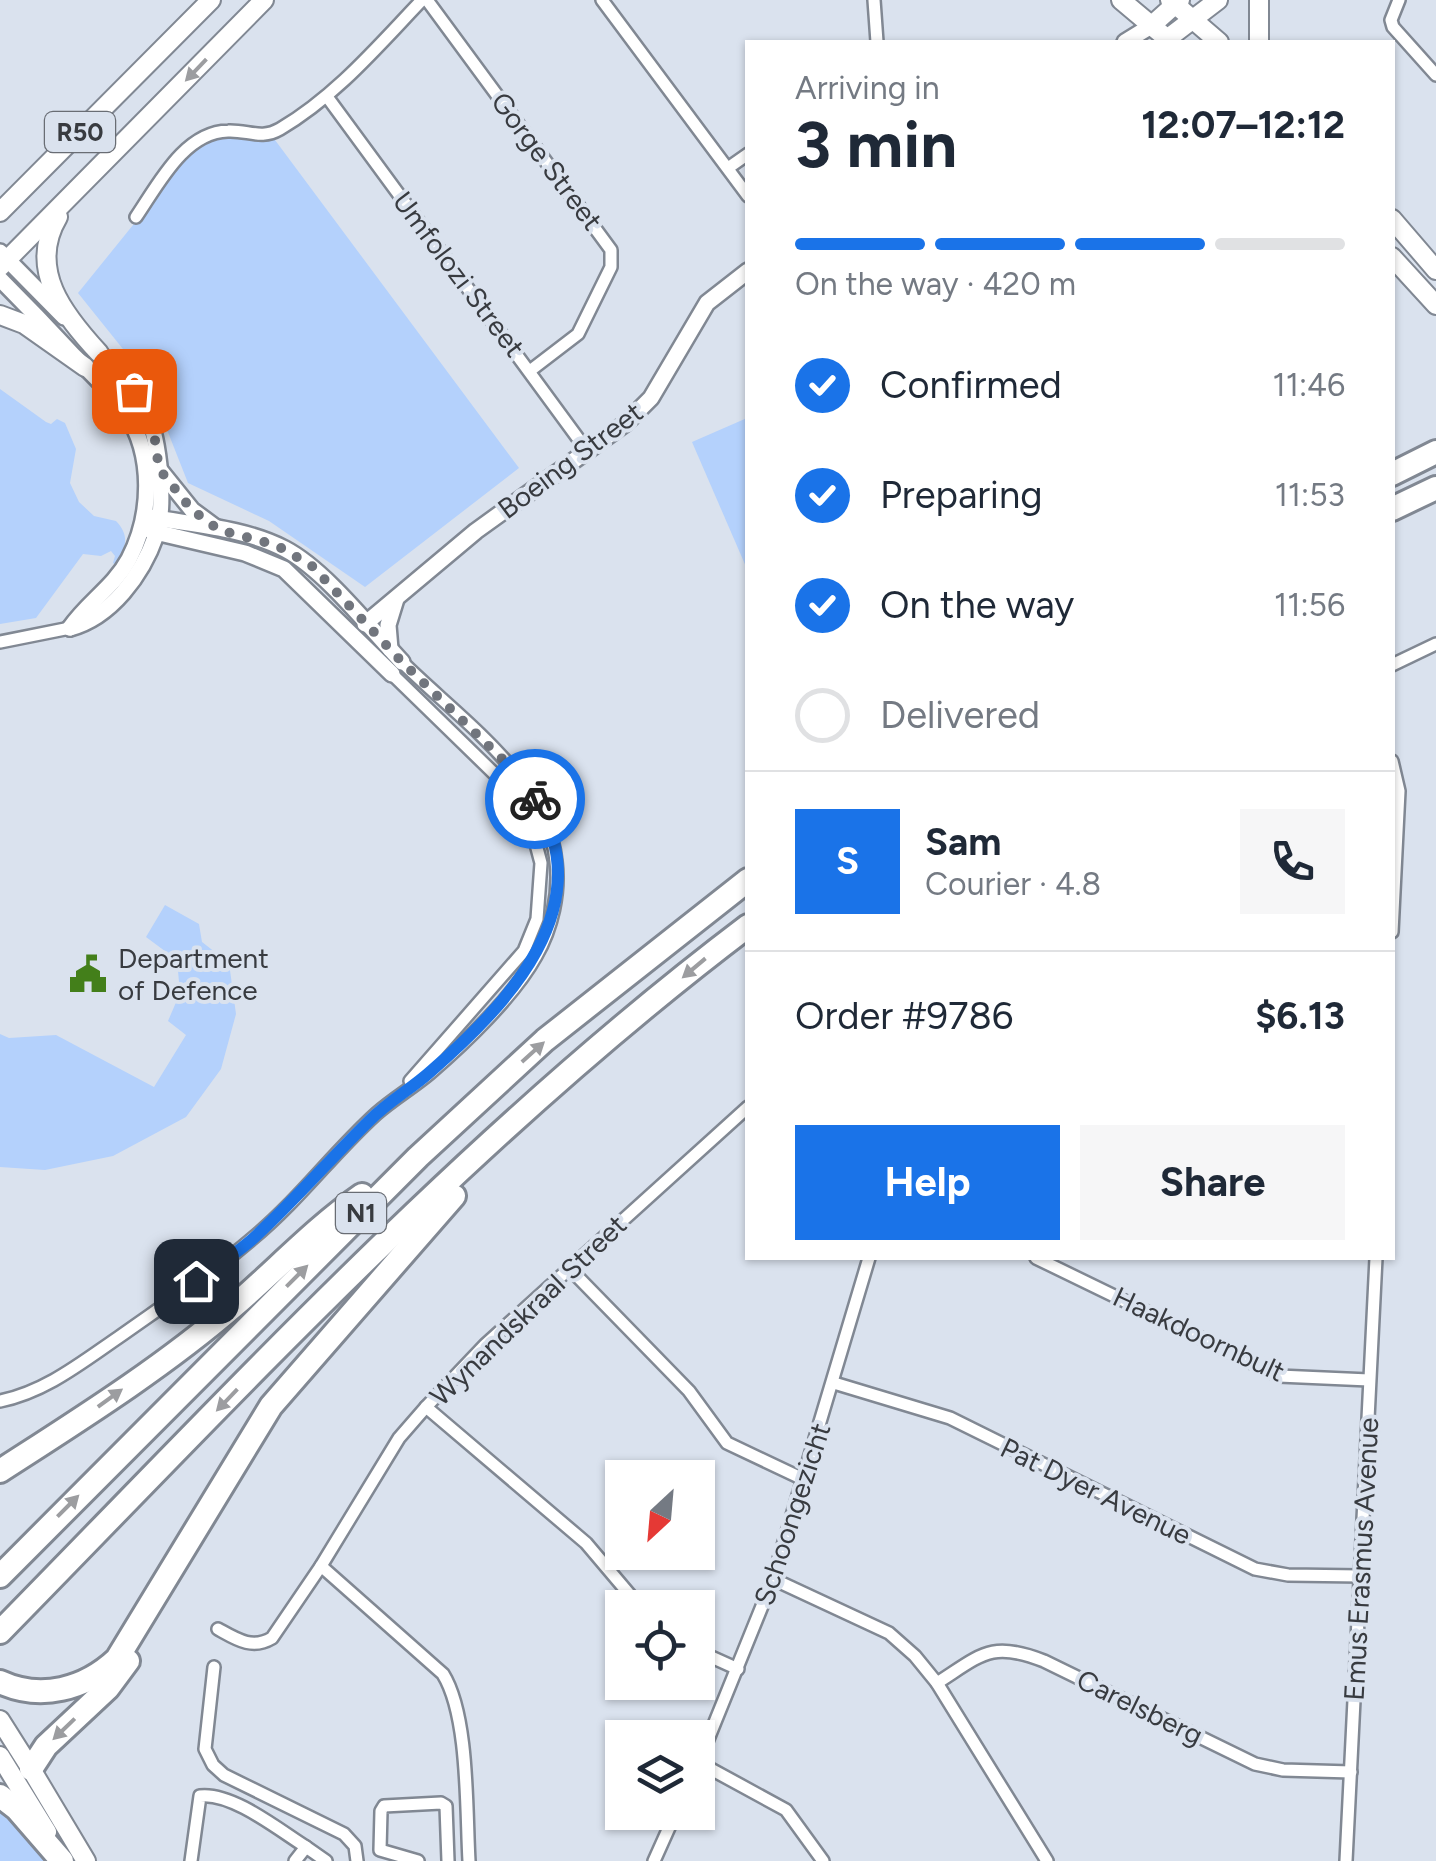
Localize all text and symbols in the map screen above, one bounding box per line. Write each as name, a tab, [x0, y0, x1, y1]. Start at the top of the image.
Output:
one-way arrow	[185, 58, 208, 82]
text: Arriving in	[795, 69, 940, 107]
street label: Gorge Street	[484, 85, 610, 237]
text: 12:07–12:12	[1141, 102, 1345, 148]
text: 3 min	[795, 105, 957, 183]
road number: R50	[45, 112, 115, 152]
street label: Umfolozi Street	[386, 185, 532, 363]
text: On the way · 420 m	[795, 265, 1076, 303]
pin	[92, 349, 177, 434]
icon: check	[795, 358, 850, 413]
text: Confirmed	[880, 362, 1062, 408]
icon: bag	[107, 364, 162, 419]
text: 11:46	[1272, 366, 1345, 404]
street label: Boeing Street	[491, 395, 649, 525]
icon: check	[795, 468, 850, 523]
text: Preparing	[880, 472, 1042, 518]
text: 11:53	[1275, 476, 1345, 514]
icon: check	[795, 578, 850, 633]
text: On the way	[880, 582, 1074, 628]
text: 11:56	[1274, 586, 1345, 624]
text: Delivered	[880, 692, 1040, 738]
courier	[485, 749, 585, 849]
icon: bike	[508, 772, 563, 827]
button: phone	[1240, 809, 1345, 914]
text: Sam	[925, 819, 1001, 865]
text: S	[836, 838, 859, 884]
text: Courier · 4.8	[925, 865, 1101, 903]
place label: Department of Defence	[118, 941, 269, 1007]
public building icon: Department of Defence	[67, 953, 109, 995]
one-way arrow	[682, 957, 707, 978]
text: Order #9786	[795, 993, 1013, 1039]
text: $6.13	[1255, 993, 1345, 1039]
one-way arrow	[520, 1041, 545, 1063]
button: Help	[795, 1125, 1060, 1240]
button: Share	[1080, 1125, 1345, 1240]
road number: N1	[336, 1193, 386, 1233]
street label: Wynandskraal Street	[423, 1208, 633, 1412]
pin	[154, 1239, 239, 1324]
icon: home	[169, 1254, 224, 1309]
one-way arrow	[285, 1264, 309, 1288]
street label: Haakdoornbult	[1108, 1279, 1290, 1389]
one-way arrow	[216, 1387, 240, 1411]
one-way arrow	[97, 1389, 123, 1408]
street label: Emus Erasmus Avenue	[1337, 1417, 1385, 1701]
street label: Schoongezicht	[747, 1419, 837, 1609]
street label: Pat Dyer Avenue	[995, 1430, 1197, 1552]
north arrow	[605, 1460, 715, 1570]
map controls	[605, 1460, 715, 1830]
one-way arrow	[56, 1495, 80, 1519]
button: locate	[605, 1590, 715, 1700]
street label: Carelsberg	[1071, 1662, 1209, 1752]
one-way arrow	[52, 1717, 76, 1740]
button: layers	[605, 1720, 715, 1830]

